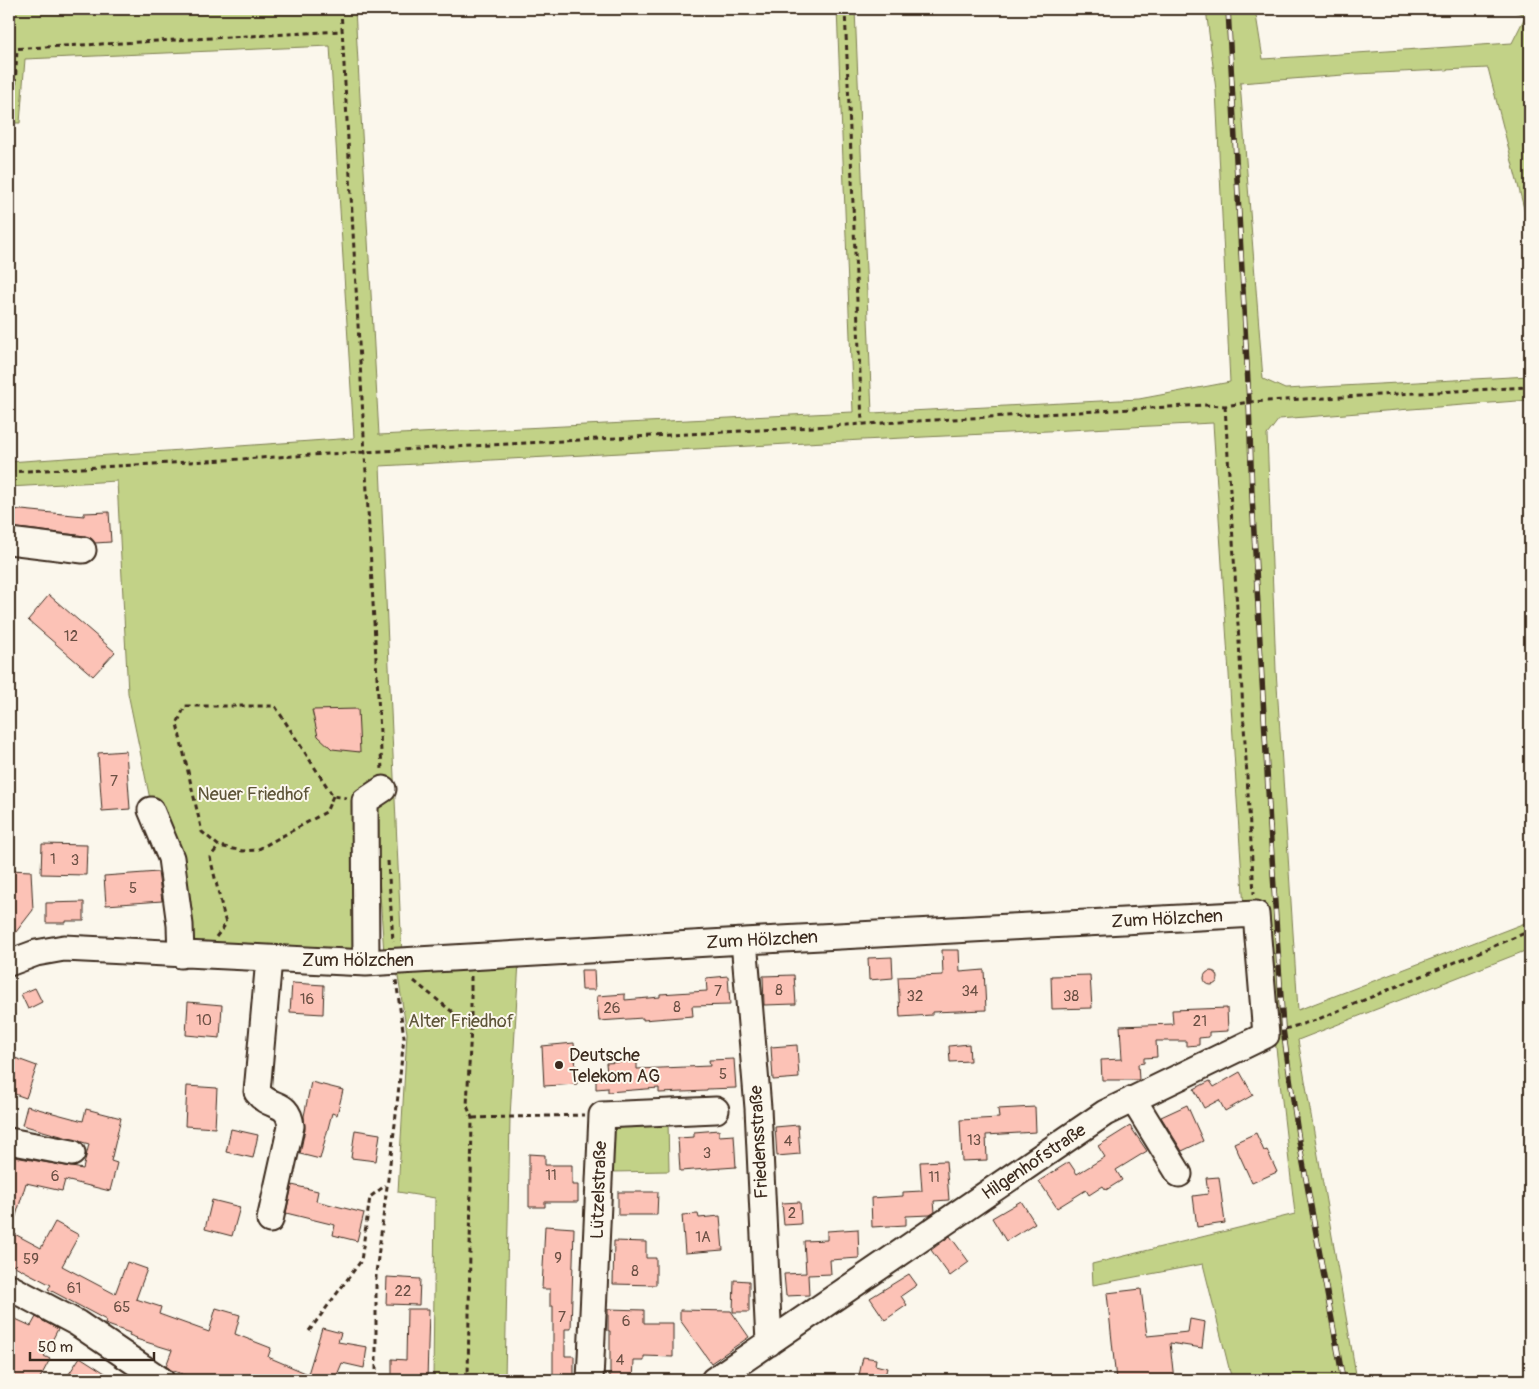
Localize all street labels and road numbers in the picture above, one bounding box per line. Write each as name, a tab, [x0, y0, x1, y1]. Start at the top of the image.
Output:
street label: Zum Hölzchen	[1111, 905, 1223, 933]
street label: Zum Hölzchen	[706, 926, 818, 954]
street label: Zum Hölzchen	[302, 949, 414, 972]
street label: Friedensstraße	[745, 1085, 773, 1199]
street label: Hilgenhofstraße	[977, 1119, 1091, 1205]
street label: Lützelstraße	[586, 1140, 612, 1239]

